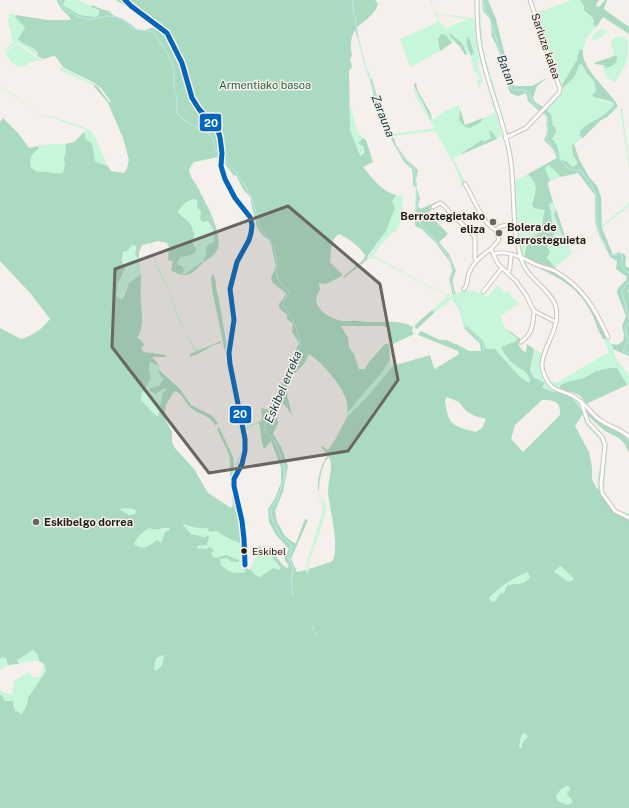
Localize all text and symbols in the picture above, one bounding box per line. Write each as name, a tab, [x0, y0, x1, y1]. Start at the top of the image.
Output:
street label: Sarluze kalea	[529, 12, 563, 80]
water label: Batan	[494, 53, 518, 87]
park label: Armentiako basoa	[219, 79, 311, 91]
water label: Zarauna	[369, 93, 397, 139]
line badge: 20	[199, 113, 222, 132]
text: 20	[204, 117, 218, 129]
place label: Berroztegietako eliza	[400, 210, 485, 235]
marker: Berroztegietako eliza	[488, 217, 498, 227]
place label: Bolera de Berrosteguieta	[507, 221, 586, 246]
marker: Bolera de Berrosteguieta	[494, 228, 504, 238]
water label: Eskibel erreka	[262, 349, 304, 425]
line badge: 20	[229, 405, 252, 424]
text: 20	[233, 408, 247, 420]
place label: Eskibelgo dorrea	[44, 516, 133, 528]
marker: Eskibelgo dorrea	[31, 517, 41, 527]
place label: Eskibel	[252, 545, 286, 557]
marker: Eskibel	[239, 546, 249, 556]

